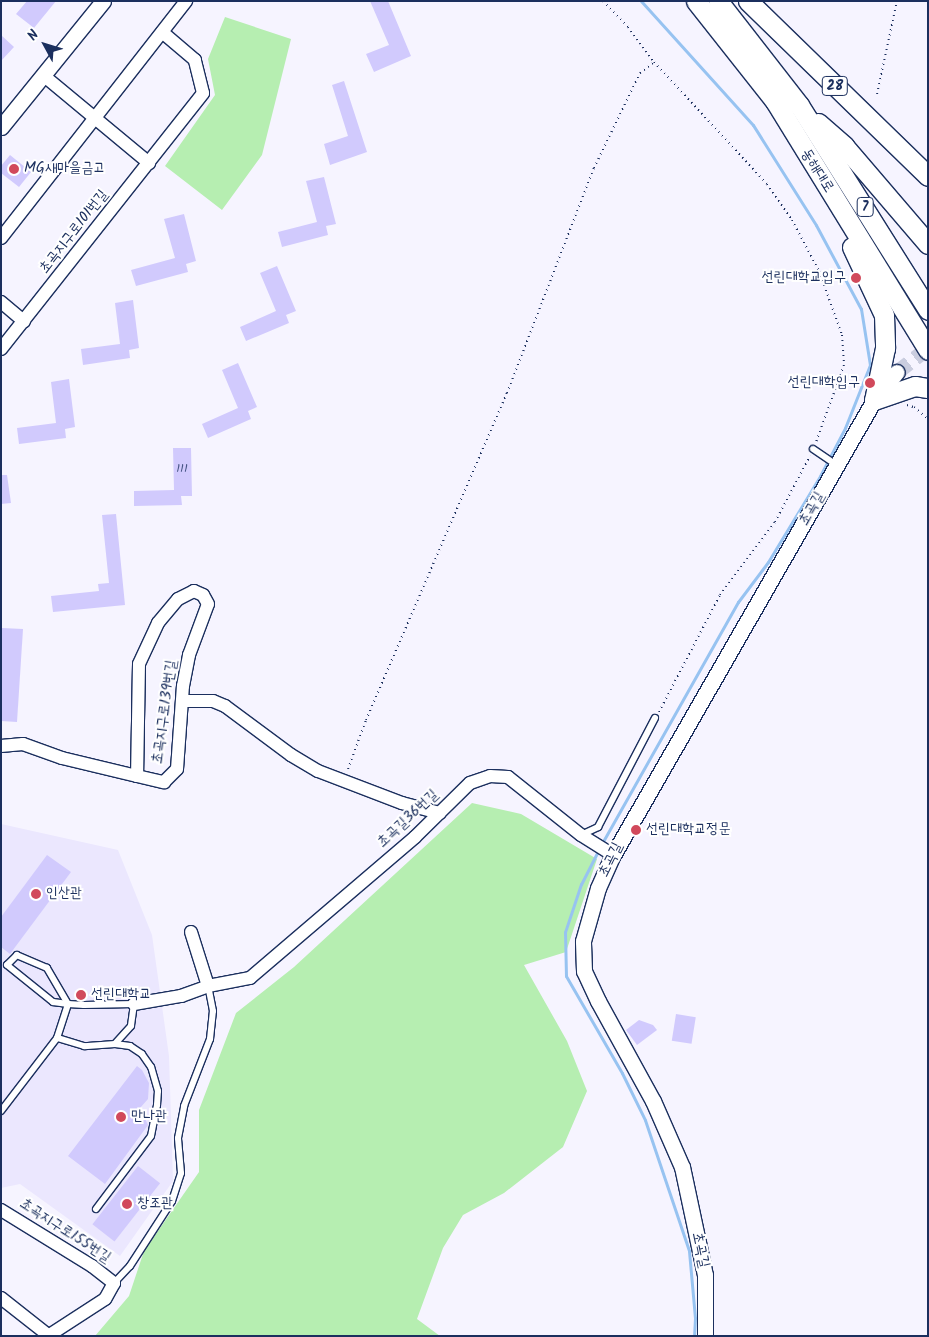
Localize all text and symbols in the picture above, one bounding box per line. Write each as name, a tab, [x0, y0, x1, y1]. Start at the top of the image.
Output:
north arrow	[20, 20, 70, 70]
text: N	[22, 25, 45, 46]
road number: 28	[821, 74, 849, 98]
street label: 동해대로	[797, 146, 837, 196]
place label: MG새마을금고	[24, 160, 105, 178]
marker: MG새마을금고	[8, 163, 20, 175]
street label: 초곡지구로101번길	[36, 187, 112, 277]
road number: 7	[856, 196, 874, 218]
place label: 선린대학교입구	[762, 269, 846, 287]
marker: 선린대학교입구	[850, 272, 862, 284]
place label: 선린대학입구	[788, 374, 860, 392]
marker: 선린대학입구	[864, 377, 876, 389]
house number: 111	[176, 462, 188, 476]
street label: 초곡길	[795, 489, 829, 529]
street label: 초곡지구로139번길	[149, 659, 181, 765]
street label: 초곡길36번길	[374, 786, 442, 852]
place label: 선린대학교정문	[646, 821, 730, 839]
marker: 선린대학교정문	[630, 824, 642, 836]
street label: 초곡길	[595, 840, 627, 880]
place label: 인산관	[46, 885, 82, 903]
marker: 인산관	[30, 888, 42, 900]
place label: 선린대학교	[91, 986, 151, 1004]
marker: 선린대학교	[75, 989, 87, 1001]
place label: 만나관	[131, 1108, 167, 1126]
marker: 만나관	[115, 1111, 127, 1123]
street label: 초곡지구로155번길	[16, 1195, 114, 1267]
place label: 창조관	[137, 1195, 173, 1213]
marker: 창조관	[121, 1198, 133, 1210]
street label: 초곡길	[687, 1230, 713, 1270]

